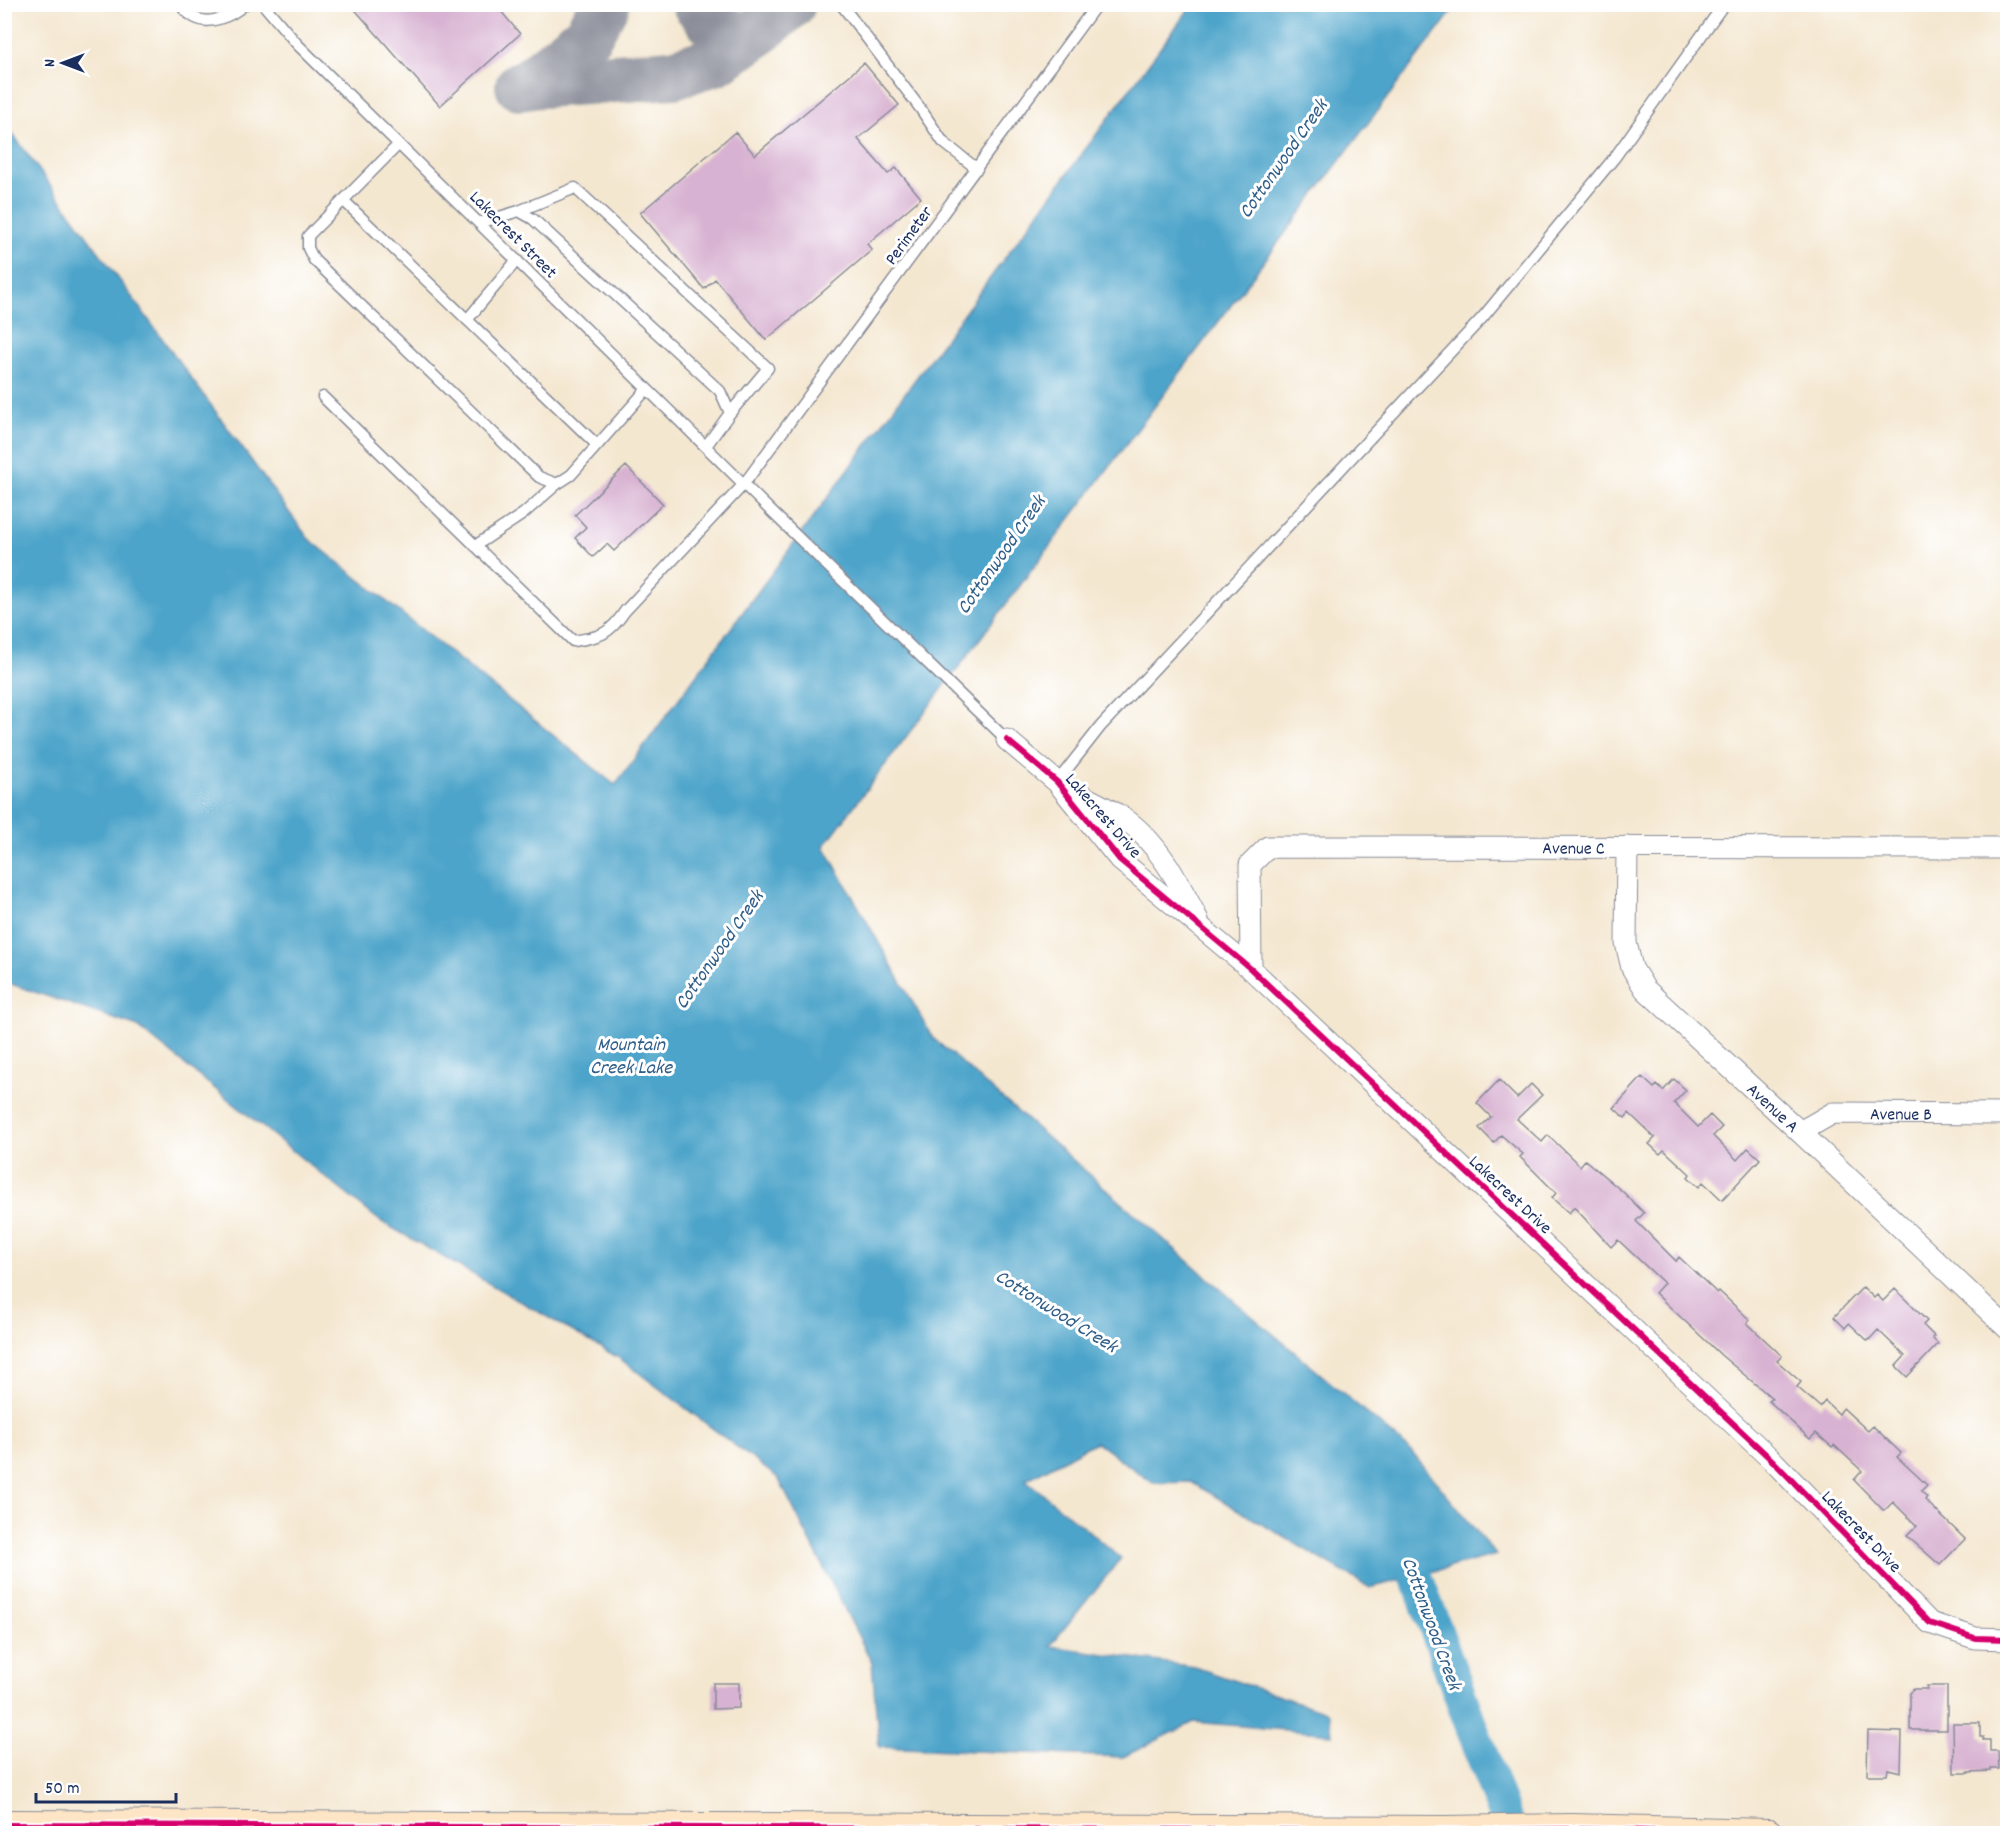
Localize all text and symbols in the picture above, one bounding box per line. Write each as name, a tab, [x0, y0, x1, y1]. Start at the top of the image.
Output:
north arrow	[33, 33, 93, 93]
text: N	[39, 59, 62, 67]
water label: Cottonwood Creek	[1233, 93, 1337, 225]
street label: Lakecrest Street	[463, 186, 562, 286]
street label: Perimeter	[880, 202, 940, 271]
water label: Cottonwood Creek	[951, 489, 1055, 621]
street label: Lakecrest Drive	[1058, 768, 1146, 865]
street label: Avenue C	[1542, 837, 1605, 862]
water label: Cottonwood Creek	[669, 884, 773, 1016]
water label: Mountain Creek Lake	[590, 1032, 673, 1083]
street label: Avenue A	[1740, 1079, 1803, 1140]
street label: Avenue B	[1870, 1103, 1932, 1129]
street label: Lakecrest Drive	[1462, 1151, 1557, 1241]
water label: Cottonwood Creek	[989, 1264, 1123, 1362]
street label: Lakecrest Drive	[1814, 1486, 1906, 1580]
water label: Cottonwood Creek	[1393, 1554, 1468, 1696]
scale bar	[36, 1766, 176, 1804]
text: 50 m	[45, 1777, 80, 1802]

